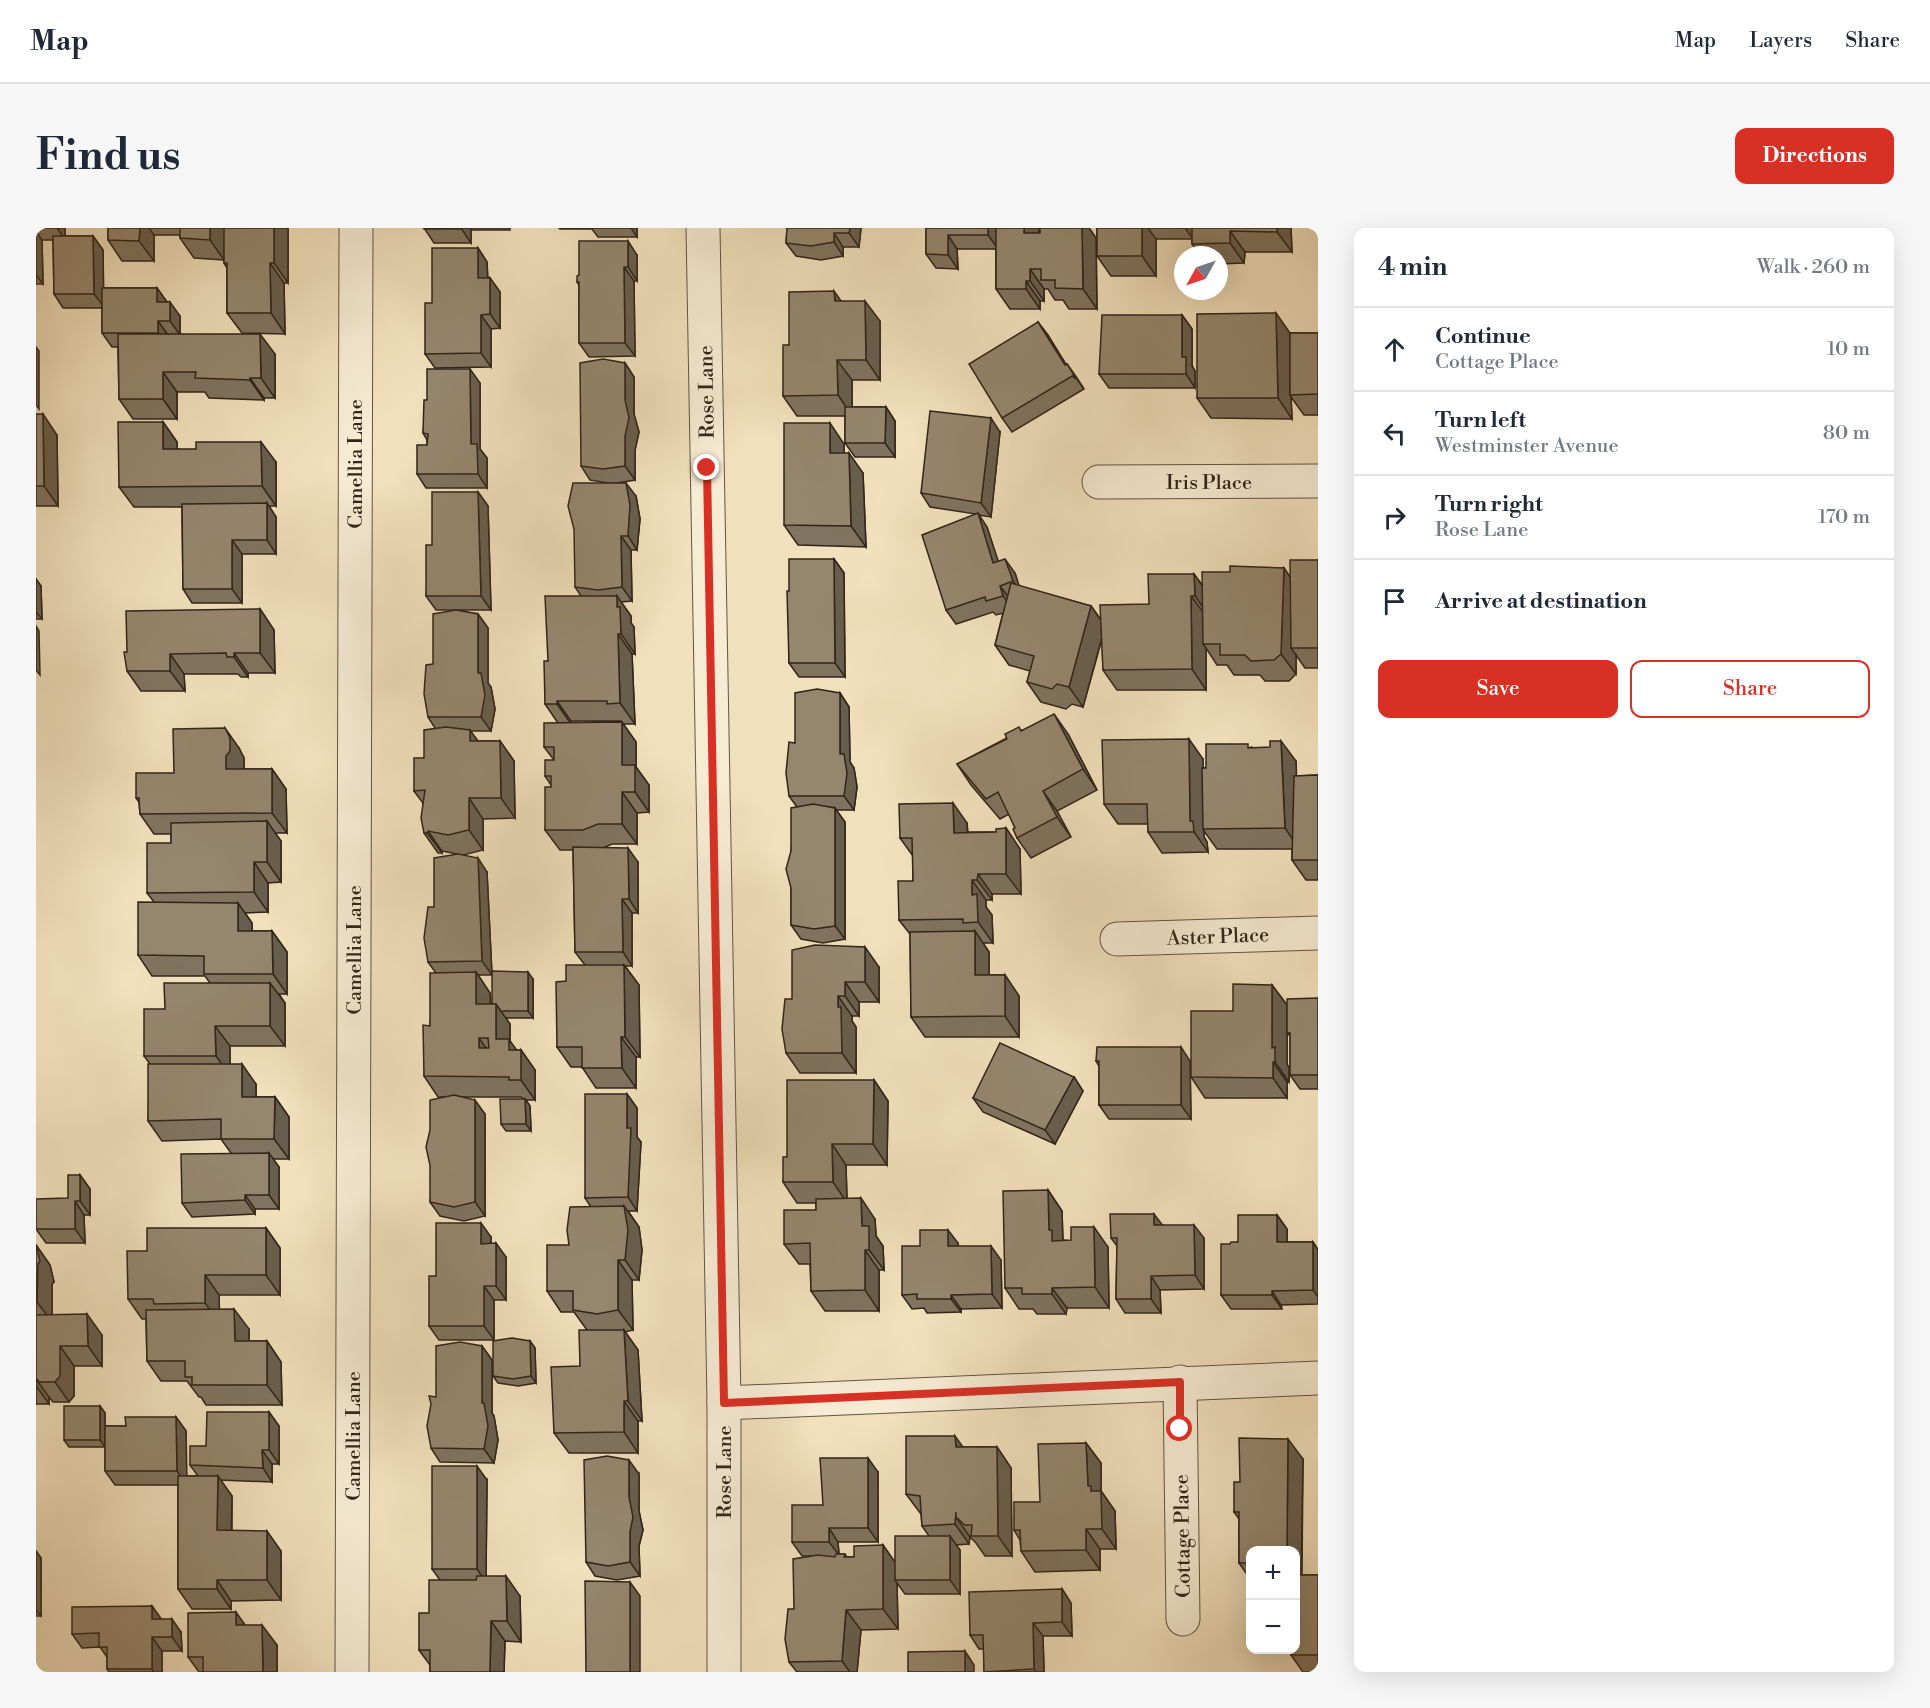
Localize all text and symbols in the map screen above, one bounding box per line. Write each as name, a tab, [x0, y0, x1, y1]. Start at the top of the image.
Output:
text: Map	[30, 24, 89, 59]
text: Map	[1675, 28, 1716, 54]
text: Layers	[1749, 28, 1812, 54]
text: Share	[1845, 28, 1900, 54]
button: Directions	[1735, 128, 1894, 184]
text: Find us	[36, 130, 180, 183]
north arrow	[1174, 246, 1228, 300]
text: 4 min	[1378, 251, 1448, 283]
text: Walk · 260 m	[1757, 255, 1870, 280]
text: Continue	[1435, 323, 1531, 350]
icon: ahead	[1378, 333, 1411, 366]
text: 10 m	[1827, 337, 1870, 362]
street label: Rose Lane	[694, 345, 721, 439]
text: Cottage Place	[1435, 350, 1559, 375]
street label: Camellia Lane	[344, 399, 369, 529]
text: Turn left	[1435, 407, 1526, 434]
icon: left	[1378, 417, 1411, 450]
text: 80 m	[1823, 421, 1870, 446]
text: Westminster Avenue	[1435, 434, 1619, 459]
route end	[693, 454, 719, 480]
street label: Iris Place	[1166, 471, 1252, 496]
text: Turn right	[1435, 491, 1543, 518]
icon: right	[1378, 501, 1411, 534]
text: 170 m	[1818, 505, 1870, 530]
text: Rose Lane	[1435, 518, 1528, 543]
icon: arrive	[1378, 585, 1411, 618]
text: Arrive at destination	[1435, 588, 1647, 615]
button: Save	[1378, 660, 1618, 718]
button: Share	[1630, 660, 1870, 718]
street label: Camellia Lane	[343, 885, 368, 1015]
street label: Aster Place	[1165, 923, 1270, 952]
street label: Camellia Lane	[342, 1371, 367, 1501]
route start	[1166, 1415, 1192, 1441]
street label: Rose Lane	[713, 1425, 738, 1519]
street label: Cottage Place	[1170, 1474, 1197, 1598]
map controls	[1246, 1546, 1300, 1654]
button: +	[1246, 1546, 1300, 1600]
button: −	[1246, 1600, 1300, 1654]

